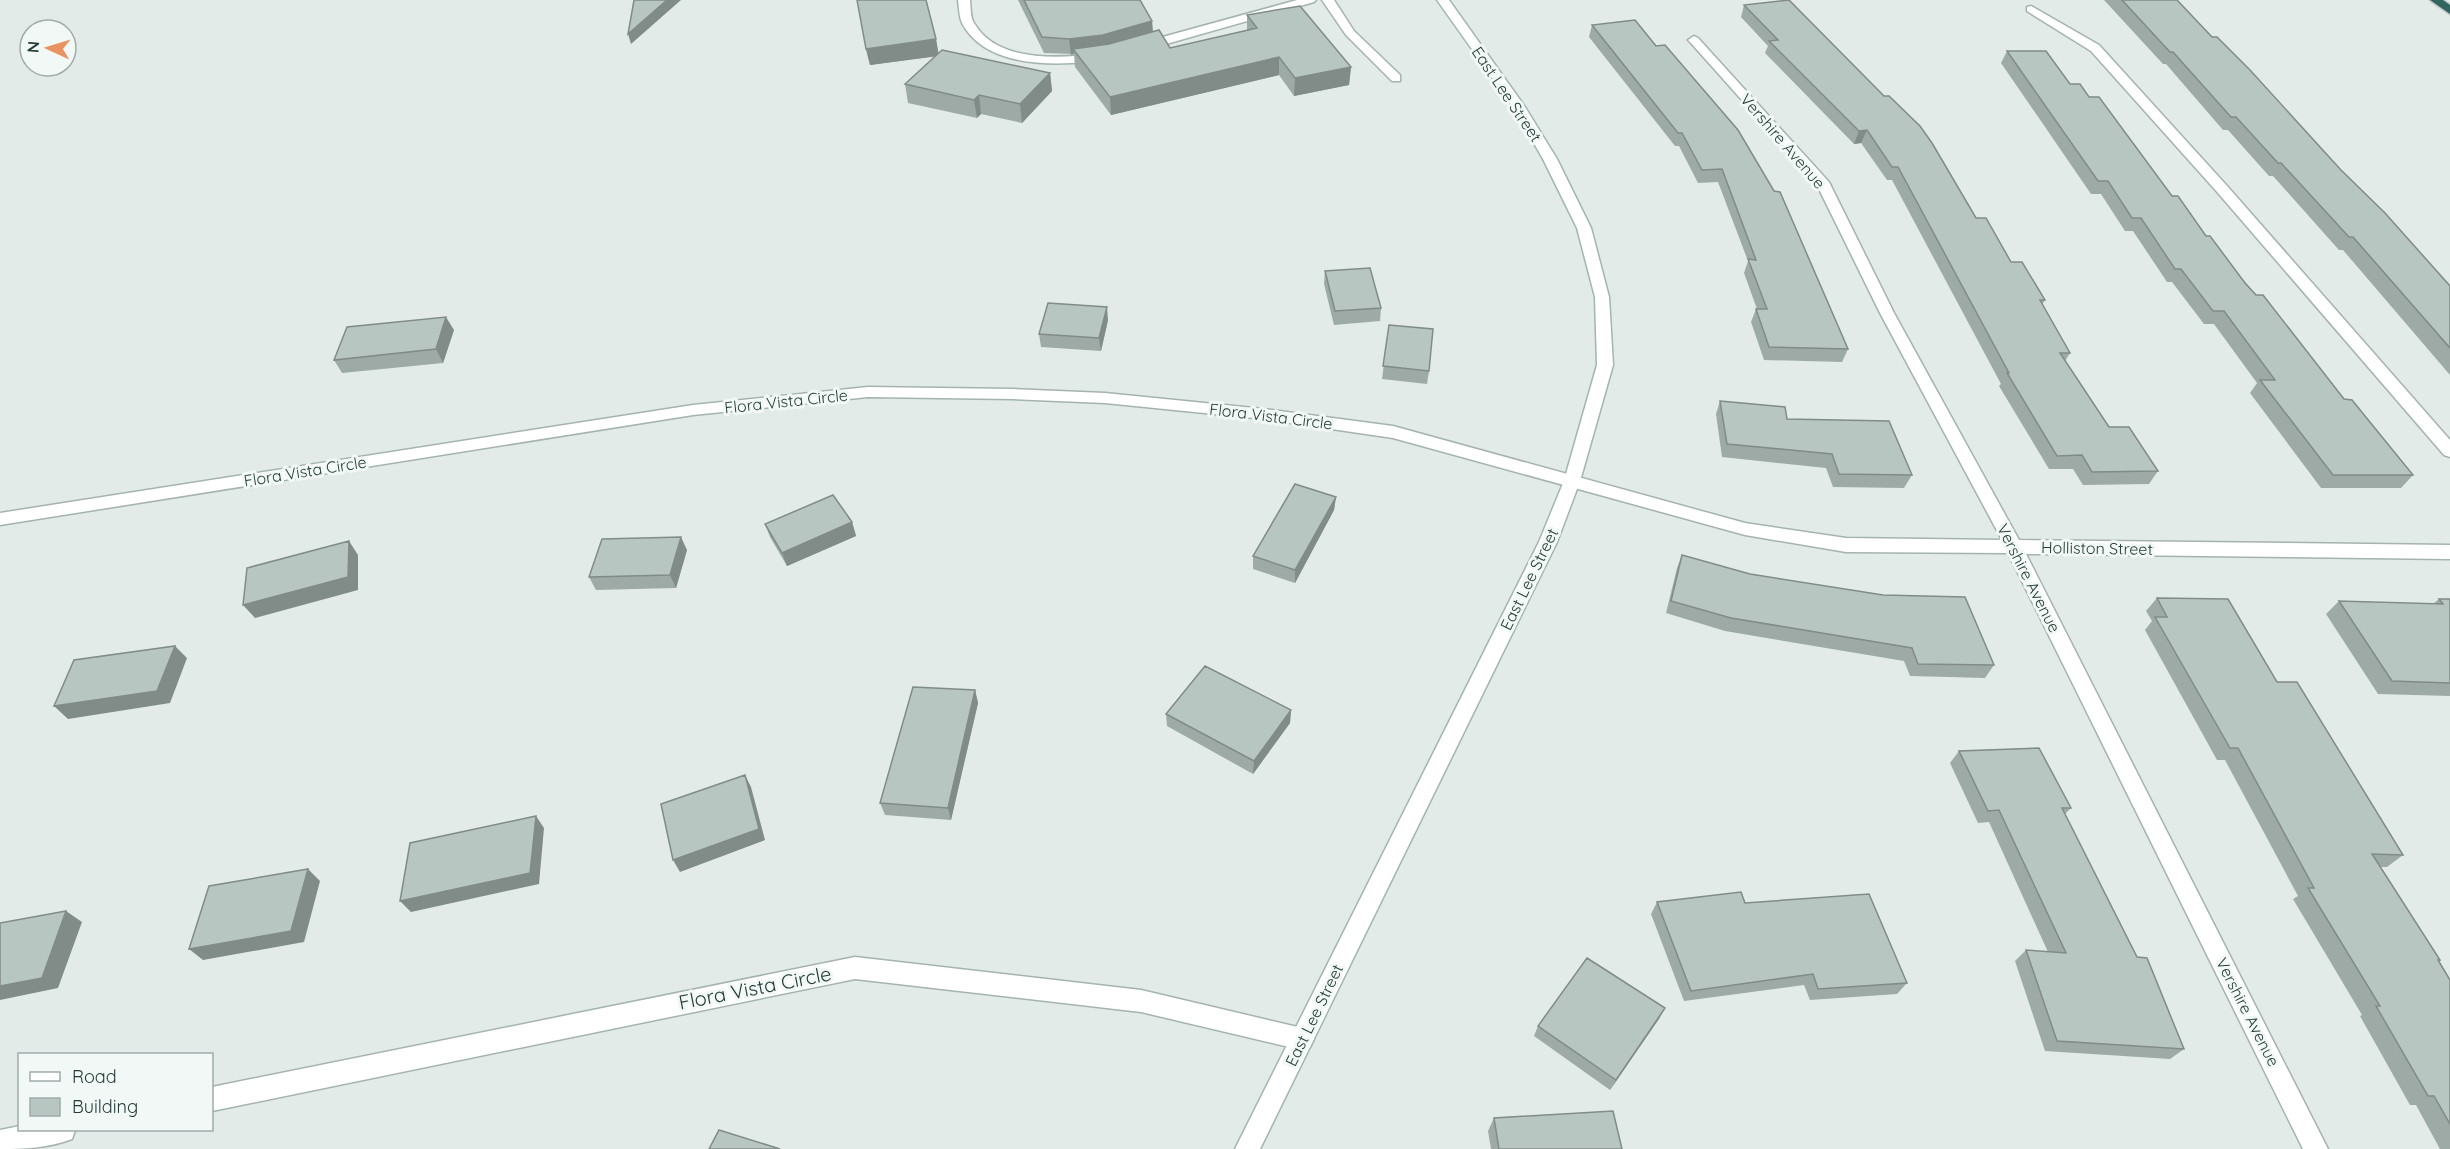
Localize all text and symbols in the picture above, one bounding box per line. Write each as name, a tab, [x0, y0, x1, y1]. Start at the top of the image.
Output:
north arrow	[18, 18, 78, 78]
text: N	[23, 40, 43, 54]
street label: East Lee Street	[1468, 42, 1546, 146]
street label: Vershire Avenue	[1736, 89, 1830, 193]
street label: Flora Vista Circle	[723, 385, 849, 417]
street label: Flora Vista Circle	[1208, 399, 1334, 433]
street label: Flora Vista Circle	[242, 451, 368, 491]
street label: Vershire Avenue	[1993, 520, 2065, 636]
street label: East Lee Street	[1496, 525, 1562, 633]
street label: Holliston Street	[2041, 537, 2153, 559]
street label: Vershire Avenue	[2212, 954, 2284, 1070]
street label: Flora Vista Circle	[677, 960, 833, 1015]
street label: East Lee Street	[1281, 961, 1347, 1069]
legend	[18, 1053, 213, 1131]
text: Road	[72, 1065, 117, 1088]
text: Building	[72, 1095, 138, 1118]

